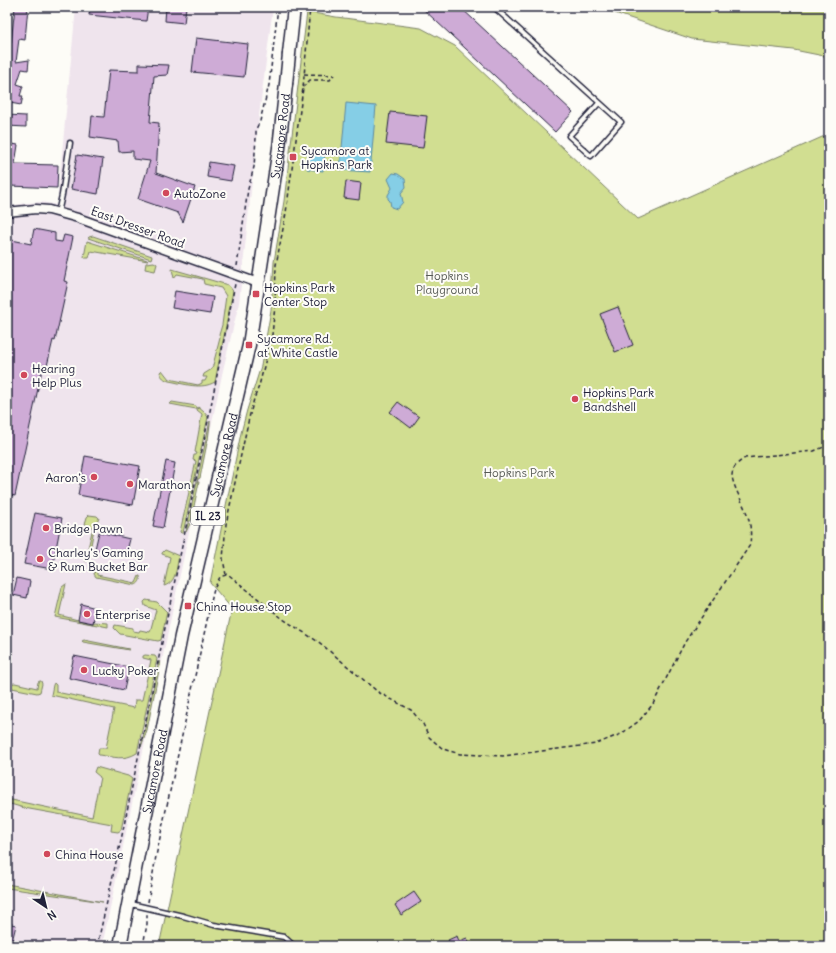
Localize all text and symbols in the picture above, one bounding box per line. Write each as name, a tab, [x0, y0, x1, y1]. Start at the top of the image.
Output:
street label: Sycamore Road	[267, 93, 292, 180]
place label: Sycamore at Hopkins Park	[301, 143, 372, 172]
marker: Sycamore at Hopkins Park	[288, 152, 298, 162]
place label: AutoZone	[174, 186, 226, 201]
marker: AutoZone	[161, 188, 171, 198]
street label: East Dresser Road	[89, 203, 187, 251]
park label: Hopkins Playground	[416, 268, 478, 297]
place label: Hopkins Park Center Stop	[264, 280, 335, 309]
marker: Hopkins Park Center Stop	[251, 289, 261, 299]
place label: Sycamore Rd. at White Castle	[257, 331, 338, 360]
marker: Sycamore Rd. at White Castle	[244, 340, 254, 350]
place label: Hearing Help Plus	[32, 361, 82, 390]
marker: Hearing Help Plus	[19, 370, 29, 380]
place label: Hopkins Park Bandshell	[583, 385, 654, 414]
marker: Hopkins Park Bandshell	[570, 394, 580, 404]
street label: Sycamore Road	[206, 411, 240, 498]
park label: Hopkins Park	[483, 465, 555, 480]
place label: Aaron's	[45, 470, 86, 485]
marker: Aaron's	[89, 472, 99, 482]
place label: Marathon	[138, 477, 191, 492]
marker: Marathon	[125, 479, 135, 489]
road number: IL 23	[191, 507, 225, 525]
place label: Bridge Pawn	[54, 521, 123, 536]
marker: Bridge Pawn	[41, 523, 51, 533]
place label: Charley's Gaming & Rum Bucket Bar	[48, 545, 148, 574]
marker: Charley's Gaming & Rum Bucket Bar	[35, 554, 45, 564]
place label: China House Stop	[196, 599, 292, 614]
marker: China House Stop	[183, 601, 193, 611]
place label: Enterprise	[95, 607, 150, 622]
marker: Enterprise	[82, 609, 92, 619]
place label: Lucky Poker	[92, 663, 158, 678]
marker: Lucky Poker	[79, 665, 89, 675]
street label: Sycamore Road	[139, 728, 170, 815]
place label: China House	[55, 847, 123, 862]
marker: China House	[42, 849, 52, 859]
north arrow	[26, 887, 66, 927]
text: N	[45, 907, 59, 923]

